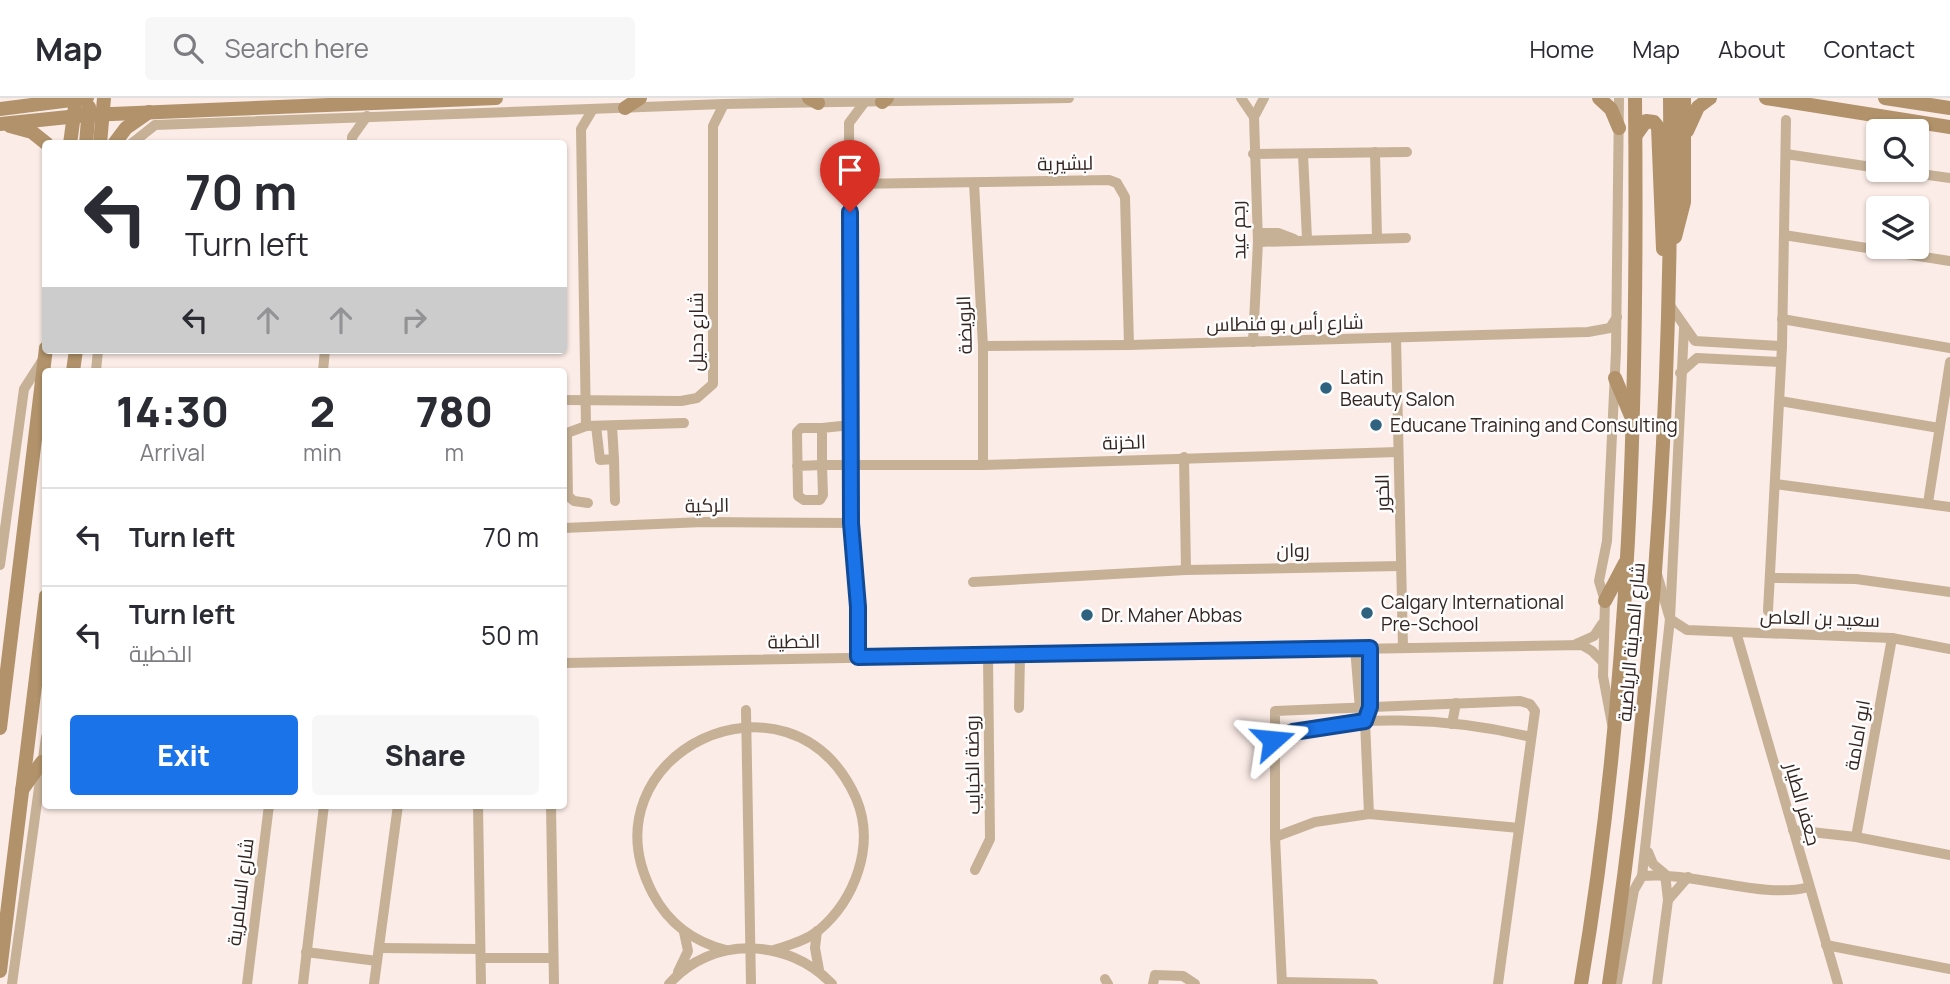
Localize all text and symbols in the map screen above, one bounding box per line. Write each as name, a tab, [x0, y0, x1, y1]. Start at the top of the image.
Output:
search box	[145, 17, 635, 80]
text: Map	[35, 26, 103, 71]
icon: search	[169, 29, 207, 67]
text: Search here	[225, 30, 369, 66]
text: Home	[1529, 32, 1594, 65]
text: Map	[1632, 32, 1680, 65]
text: About	[1718, 32, 1786, 65]
text: Contact	[1824, 32, 1915, 65]
map controls	[1866, 119, 1929, 259]
button: search	[1866, 119, 1929, 182]
pin	[820, 140, 880, 212]
street label: لبشيرية	[1037, 150, 1093, 176]
icon: arrive	[831, 151, 869, 189]
text: 70 m	[185, 158, 297, 225]
icon: left	[70, 168, 161, 259]
button: layers	[1866, 196, 1929, 259]
street label: رجم عيد	[1224, 200, 1253, 260]
text: Turn left	[185, 222, 309, 266]
street label: شارع دحيل	[683, 292, 710, 372]
street label: الرويضة	[950, 295, 978, 355]
icon: left	[176, 301, 214, 339]
icon: ahead	[249, 301, 287, 339]
icon: ahead	[322, 301, 360, 339]
icon: right	[395, 301, 433, 339]
street label: شارع رأس بو فنطاس	[1206, 309, 1364, 338]
place label: Latin Beauty Salon	[1340, 364, 1455, 412]
marker: Latin Beauty Salon	[1318, 380, 1334, 396]
text: 14:30	[116, 382, 229, 440]
text: 2	[310, 382, 335, 440]
text: 780	[416, 382, 493, 440]
place label: Educane Training and Consulting	[1390, 412, 1678, 438]
marker: Educane Training and Consulting	[1368, 417, 1384, 433]
street label: الخزنة	[1102, 428, 1146, 456]
text: Arrival	[140, 436, 205, 468]
text: min	[303, 436, 342, 468]
text: m	[445, 436, 464, 468]
street label: الخور	[1369, 474, 1395, 513]
street label: الركية	[685, 492, 729, 518]
icon: left	[70, 518, 108, 556]
text: Turn left	[129, 519, 236, 555]
text: 70 m	[483, 519, 539, 555]
street label: روان	[1276, 537, 1310, 563]
street label: شارع المدينة الرياضية	[1611, 561, 1652, 723]
place label: Calgary International Pre-School	[1381, 589, 1564, 637]
text: Turn left	[129, 596, 236, 632]
place label: Dr. Maher Abbas	[1101, 602, 1242, 628]
street label: سعيد بن العاص	[1759, 603, 1881, 633]
marker: Calgary International Pre-School	[1359, 605, 1375, 621]
marker: Dr. Maher Abbas	[1079, 607, 1095, 623]
icon: left	[70, 616, 108, 654]
text: 50 m	[481, 617, 539, 653]
street label: الخطية	[767, 628, 821, 654]
text: الخطية	[129, 637, 193, 669]
street label: ابو امامة	[1838, 698, 1876, 772]
position arrow	[1236, 703, 1310, 777]
button: Exit	[70, 715, 298, 795]
button: Share	[312, 715, 539, 795]
street label: روضة الخبايب	[958, 715, 986, 815]
street label: جعفر الطيار	[1779, 759, 1827, 848]
street label: شارع السامرية	[220, 837, 260, 947]

